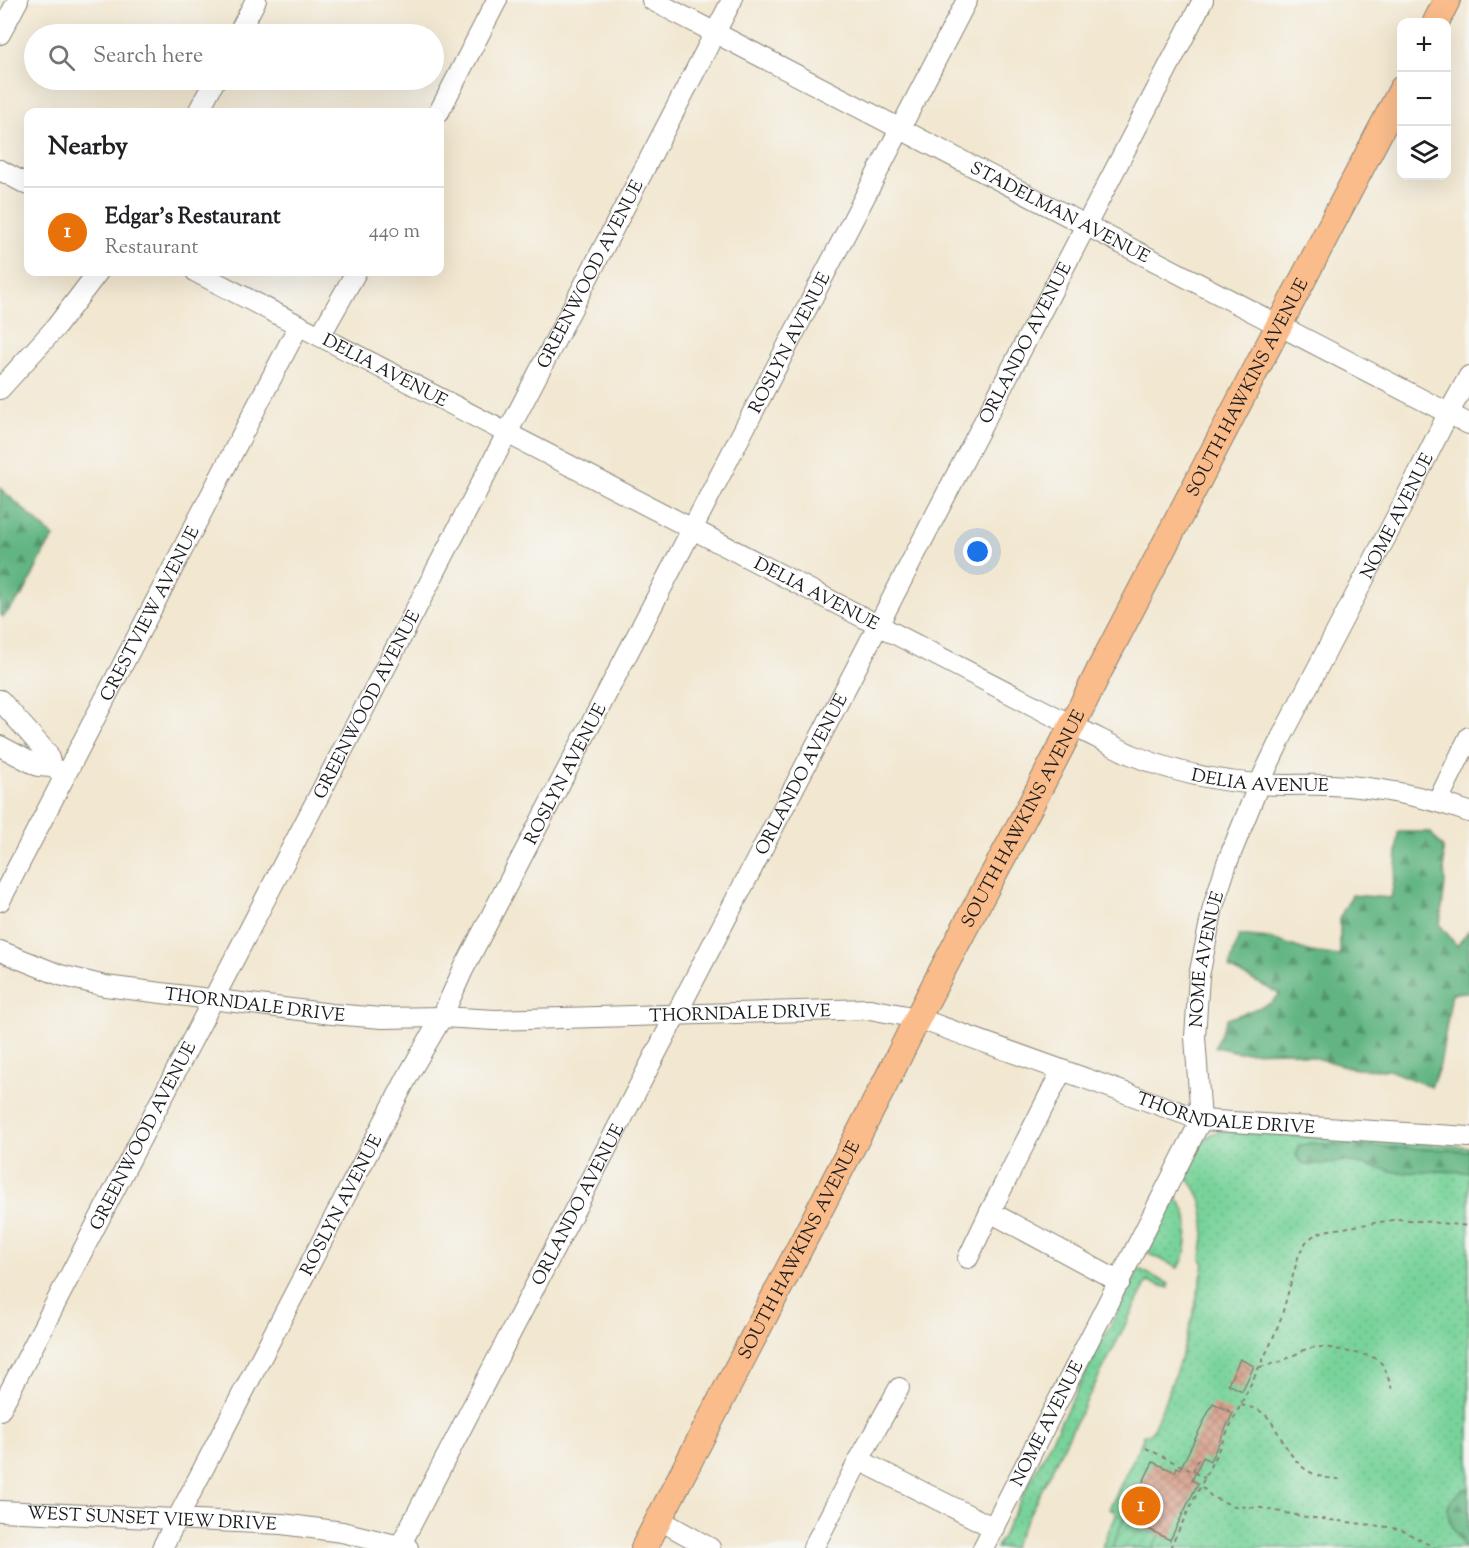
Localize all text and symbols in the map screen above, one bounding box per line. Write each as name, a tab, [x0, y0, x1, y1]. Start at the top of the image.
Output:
map controls	[1397, 18, 1451, 180]
button: +	[1397, 18, 1451, 72]
search box	[24, 24, 444, 90]
icon: search	[45, 41, 78, 74]
text: Search here	[93, 41, 203, 73]
button: −	[1397, 72, 1451, 126]
button: layers	[1397, 126, 1451, 180]
text: Nearby	[48, 129, 128, 166]
street label: STADELMAN AVENUE	[965, 156, 1154, 271]
street label: GREENWOOD AVENUE	[532, 176, 651, 374]
text: Edgar's Restaurant	[105, 202, 281, 234]
text: 1	[64, 218, 71, 247]
text: 440 m	[369, 218, 420, 247]
text: Restaurant	[105, 234, 198, 263]
street label: ORLANDO AVENUE	[974, 258, 1080, 429]
street label: ROSLYN AVENUE	[743, 268, 838, 419]
street label: SOUTH HAWKINS AVENUE	[1181, 274, 1316, 502]
street label: DELIA AVENUE	[317, 328, 452, 415]
street label: NOME AVENUE	[1355, 449, 1441, 584]
street label: CRESTVIEW AVENUE	[95, 522, 207, 707]
your location	[963, 537, 992, 566]
street label: DELIA AVENUE	[749, 552, 883, 638]
street label: GREENWOOD AVENUE	[308, 606, 428, 804]
street label: ORLANDO AVENUE	[750, 690, 856, 861]
street label: ROSLYN AVENUE	[519, 699, 614, 850]
street label: SOUTH HAWKINS AVENUE	[956, 706, 1093, 933]
street label: DELIA AVENUE	[1189, 763, 1329, 800]
street label: NOME AVENUE	[1185, 888, 1232, 1029]
street label: THORNDALE DRIVE	[163, 982, 346, 1030]
street label: THORNDALE DRIVE	[649, 999, 831, 1030]
street label: GREENWOOD AVENUE	[84, 1038, 204, 1236]
street label: THORNDALE DRIVE	[1132, 1087, 1316, 1142]
street label: ORLANDO AVENUE	[526, 1120, 632, 1291]
street label: ROSLYN AVENUE	[295, 1130, 390, 1281]
street label: SOUTH HAWKINS AVENUE	[733, 1137, 868, 1365]
street label: NOME AVENUE	[1005, 1357, 1091, 1492]
pin: 1	[1122, 1484, 1160, 1528]
street label: WEST SUNSET VIEW DRIVE	[26, 1501, 277, 1539]

